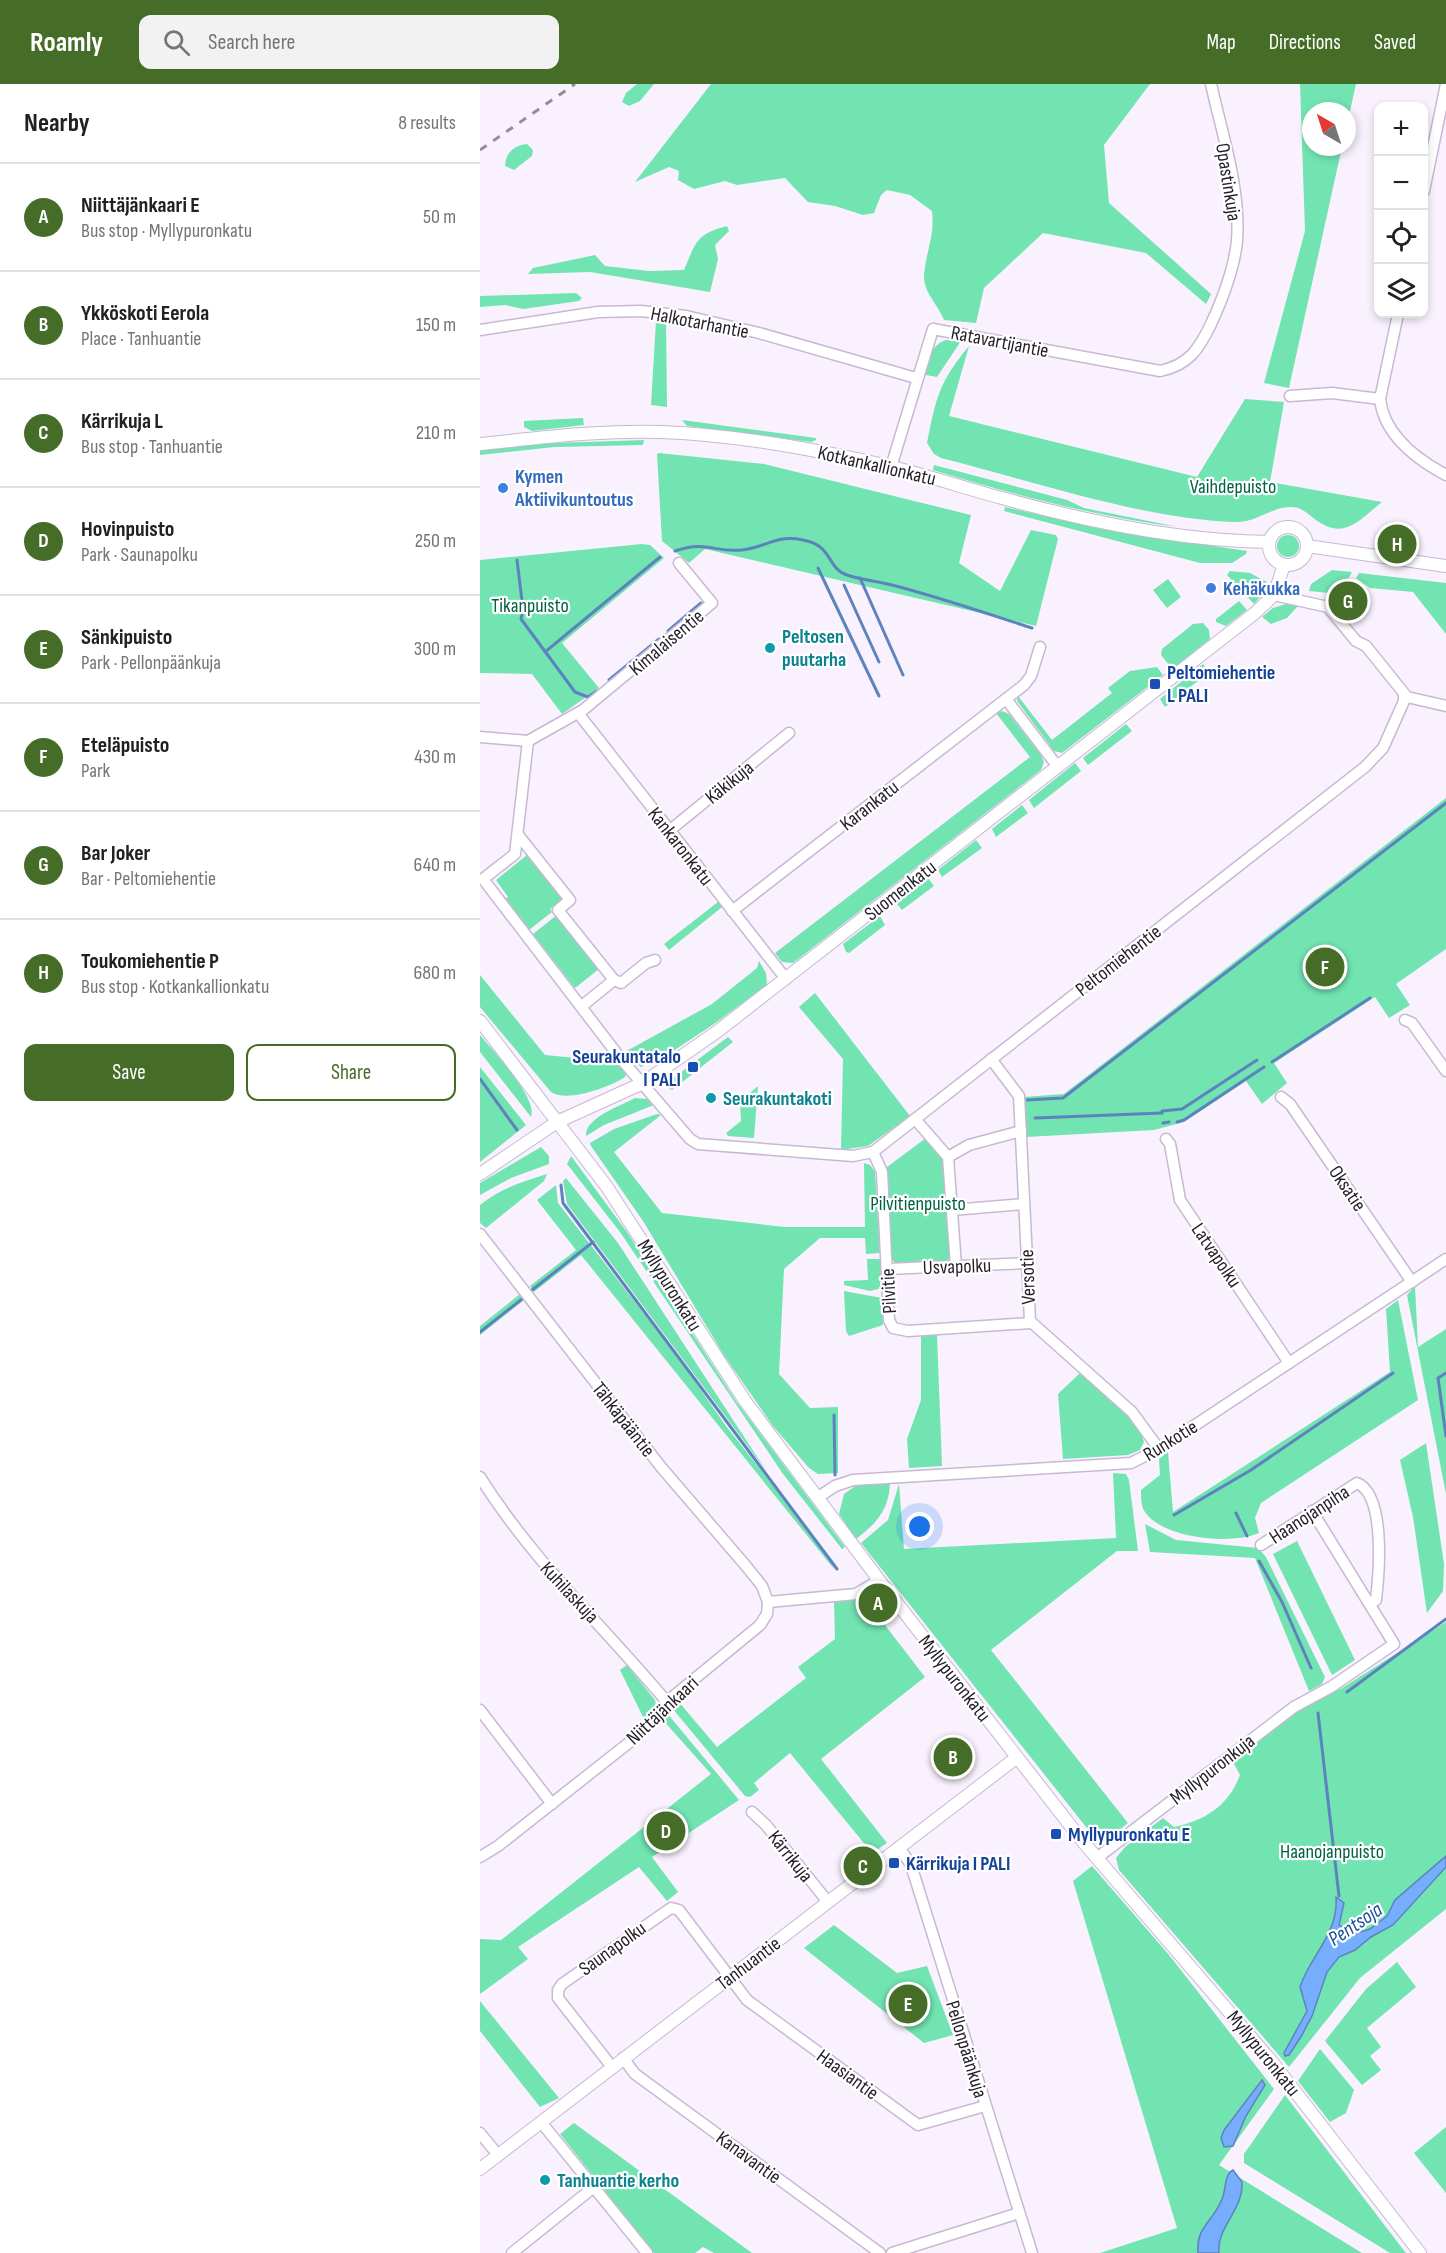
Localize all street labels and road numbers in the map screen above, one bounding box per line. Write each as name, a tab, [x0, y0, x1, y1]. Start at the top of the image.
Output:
street label: Opastinkuja	[1210, 141, 1246, 223]
street label: Halkotarhantie	[649, 302, 751, 344]
street label: Ratavartijantie	[949, 321, 1051, 363]
street label: Kotkankallionkatu	[815, 441, 938, 491]
street label: Kimalaisentie	[624, 605, 709, 681]
street label: Käkikuja	[701, 756, 759, 809]
street label: Karankatu	[835, 775, 904, 836]
street label: Kankaronkatu	[642, 803, 718, 890]
street label: Suomenkatu	[860, 855, 941, 926]
street label: Peltomiehentie	[1071, 920, 1166, 1002]
street label: Oksatie	[1323, 1161, 1371, 1216]
street label: Latvapolku	[1186, 1219, 1246, 1292]
street label: Myllypuronkatu	[632, 1235, 707, 1336]
street label: Versotie	[1015, 1249, 1041, 1305]
street label: Usvapolku	[922, 1254, 992, 1280]
street label: Pilvitie	[876, 1268, 902, 1314]
street label: Tähkäpääntie	[586, 1377, 660, 1462]
street label: Runkotie	[1139, 1415, 1202, 1467]
street label: Haanojanpiha	[1265, 1480, 1354, 1550]
street label: Kuhilaskuja	[535, 1557, 604, 1628]
street label: Myllypuronkatu	[913, 1630, 996, 1727]
street label: Niittäjänkaari	[622, 1671, 704, 1750]
street label: Myllypuronkuja	[1165, 1729, 1260, 1810]
street label: Kärrikuja	[763, 1826, 818, 1887]
street label: Saunapolku	[574, 1916, 651, 1981]
street label: Tanhuantie	[712, 1932, 785, 1996]
street label: Pellonpäänkuja	[940, 1998, 992, 2101]
street label: Myllypuronkatu	[1221, 2006, 1305, 2101]
street label: Haasiantie	[812, 2044, 883, 2105]
street label: Kanavantie	[711, 2126, 786, 2189]

